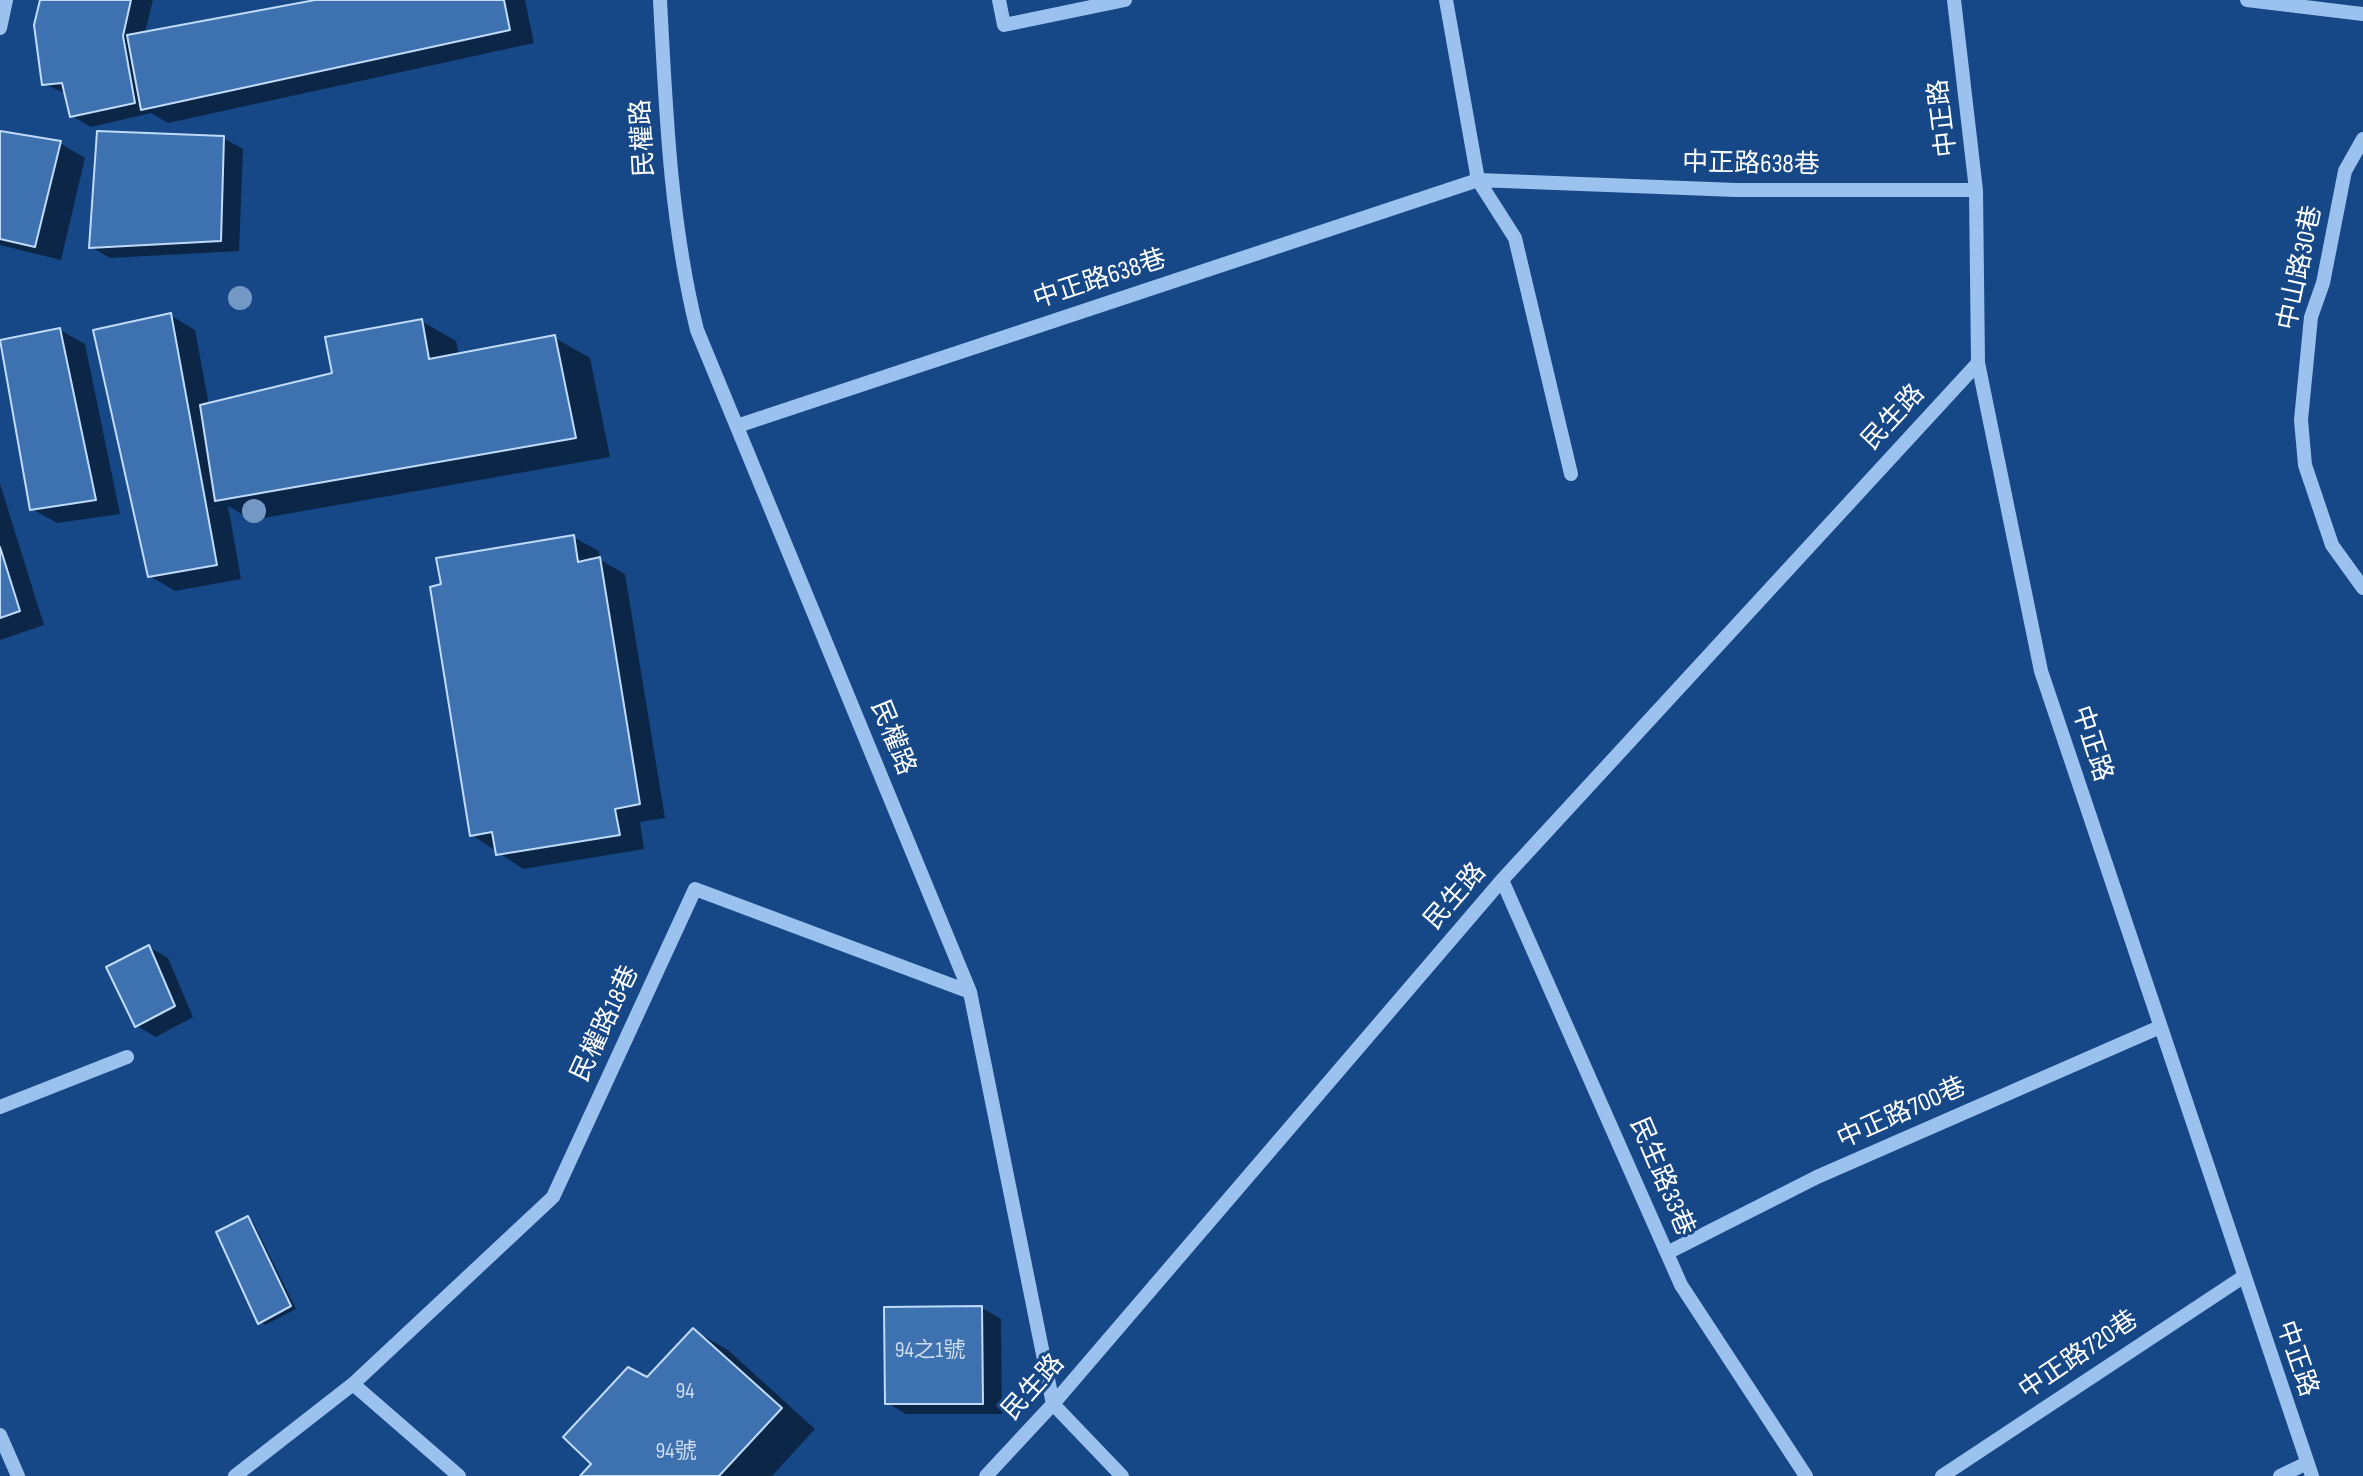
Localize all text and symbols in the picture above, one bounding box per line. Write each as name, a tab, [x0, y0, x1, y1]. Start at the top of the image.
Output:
street label: 中正路	[1924, 77, 1964, 159]
street label: 民權路	[626, 98, 662, 178]
street label: 中正路638巷	[1682, 148, 1820, 182]
street label: 中山路30巷	[2273, 203, 2329, 333]
street label: 中正路638巷	[1030, 244, 1170, 316]
street label: 民生路	[1856, 379, 1932, 457]
street label: 民權路	[863, 696, 921, 780]
street label: 中正路	[2064, 702, 2118, 786]
street label: 民生路	[1419, 857, 1493, 937]
street label: 民權路18巷	[566, 961, 646, 1087]
street label: 中正路700巷	[1833, 1072, 1971, 1156]
street label: 民生路33巷	[1622, 1113, 1700, 1241]
street label: 中正路720巷	[2014, 1305, 2144, 1407]
street label: 中正路	[2269, 1317, 2323, 1401]
house number: 94之1號	[895, 1338, 965, 1364]
street label: 民生路	[996, 1349, 1072, 1427]
house number: 94	[676, 1379, 694, 1405]
house number: 94號	[656, 1439, 696, 1465]

